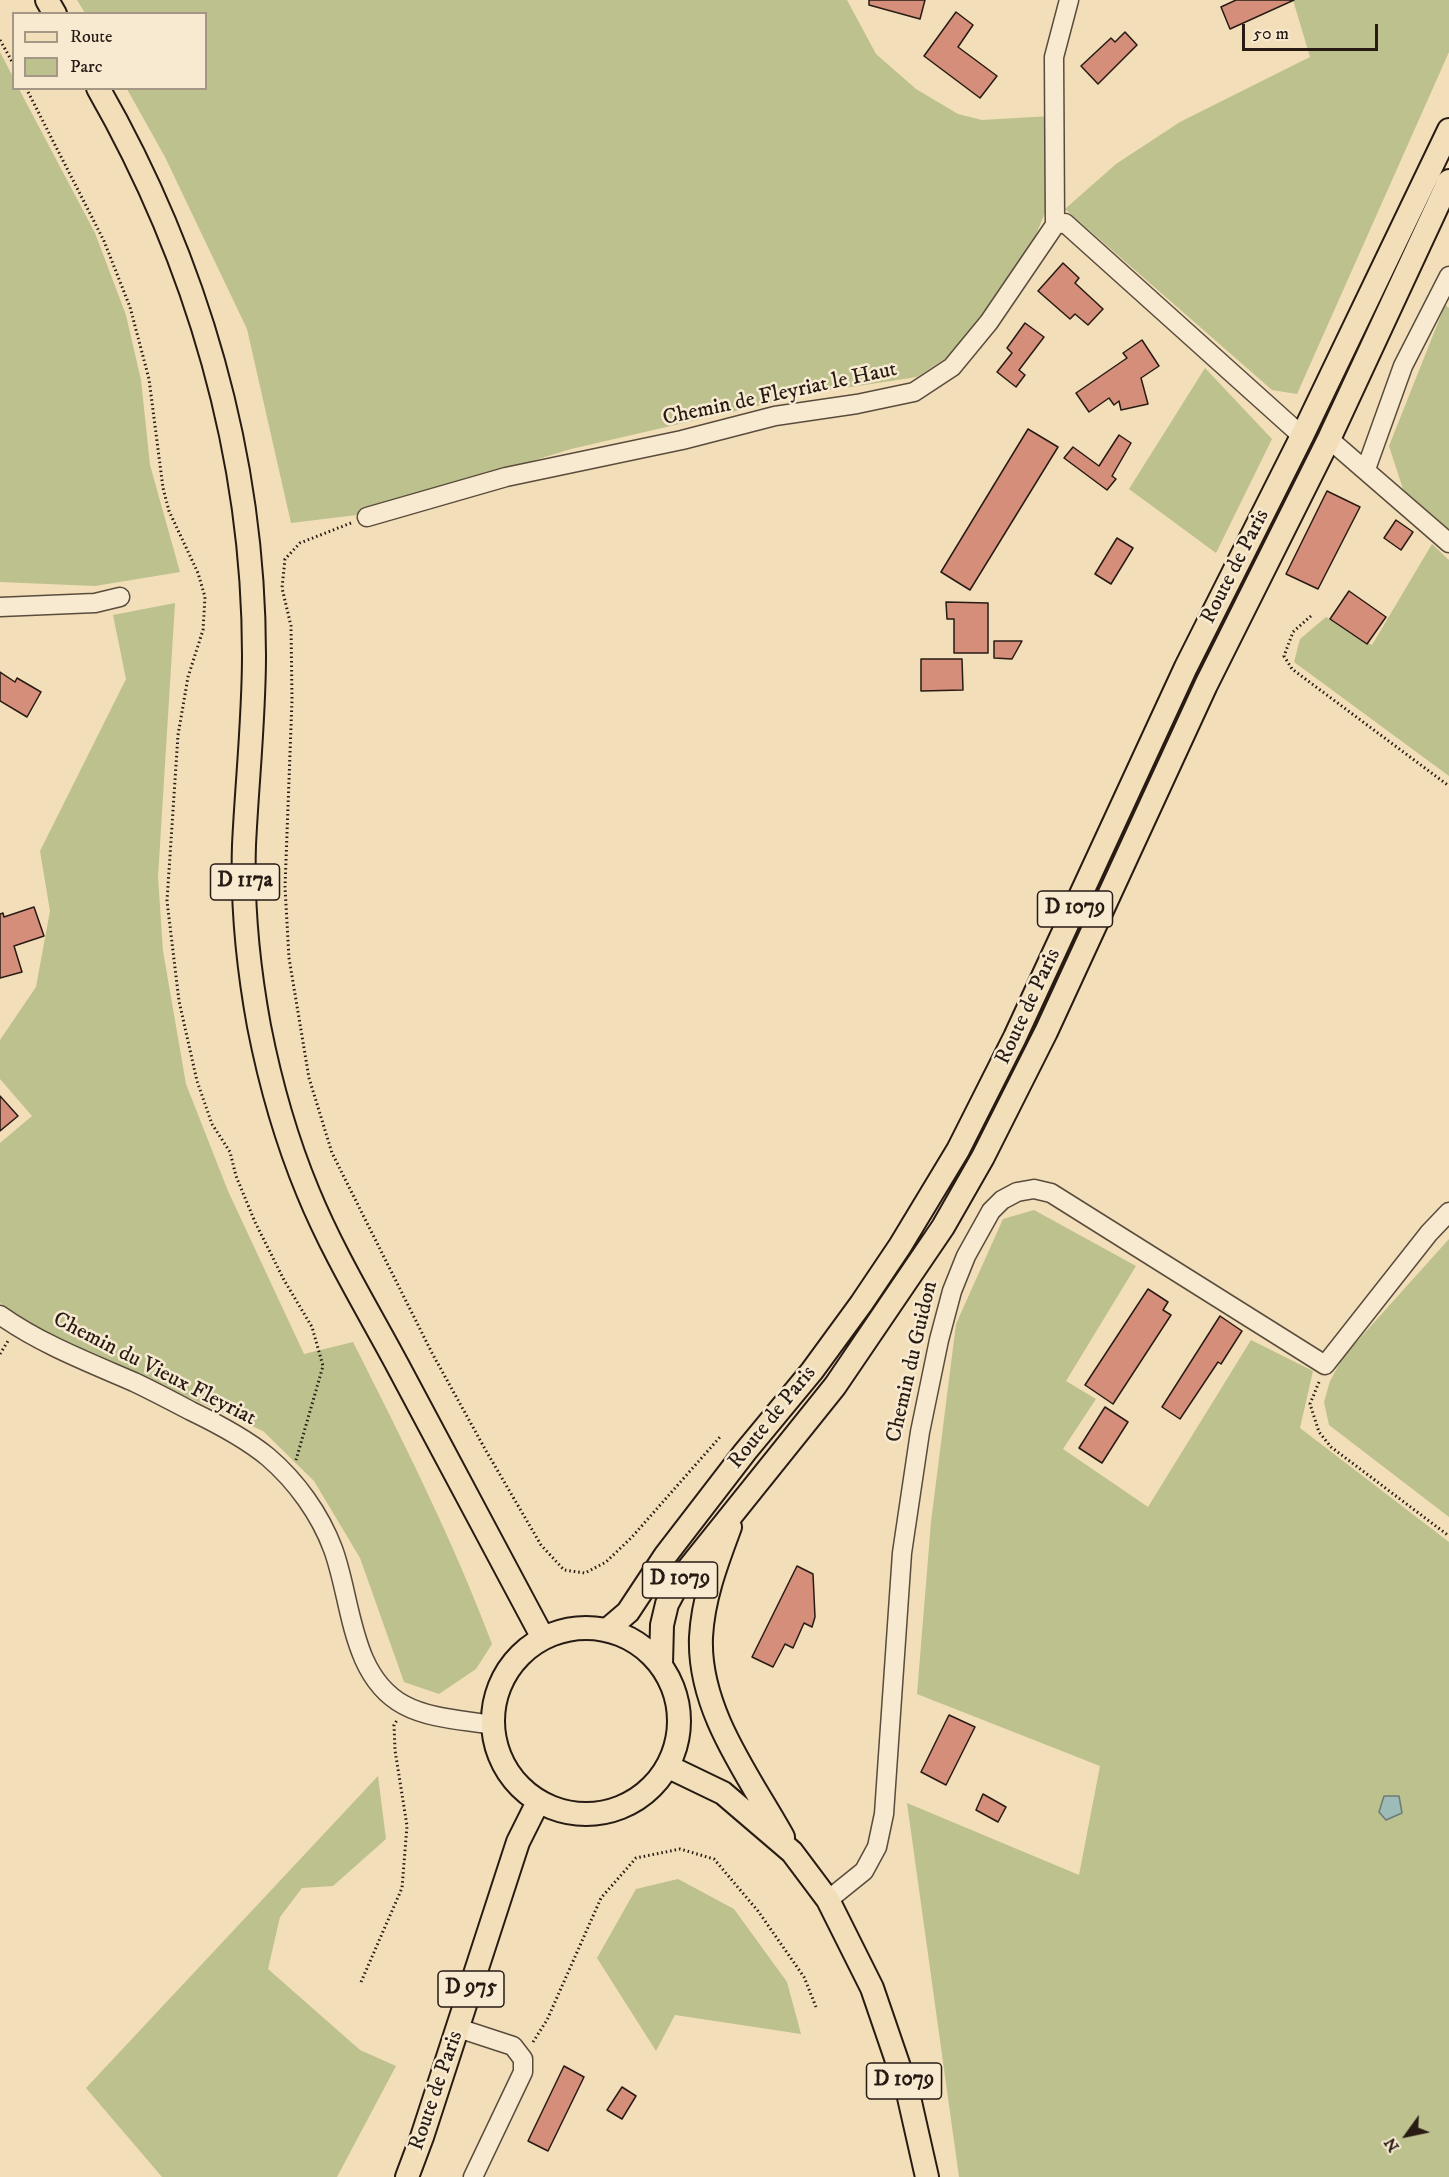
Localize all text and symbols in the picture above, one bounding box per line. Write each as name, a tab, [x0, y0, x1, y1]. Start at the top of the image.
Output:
legend	[12, 12, 207, 90]
scale bar	[1245, 12, 1382, 50]
text: 50 m	[1253, 23, 1289, 45]
text: Route	[70, 26, 113, 48]
text: Parc	[70, 56, 102, 78]
street label: Chemin de Fleyriat le Haut	[660, 357, 900, 433]
street label: Route de Paris	[1196, 505, 1276, 629]
road number: D 117a	[210, 864, 280, 900]
road number: D 1079	[1038, 891, 1112, 927]
street label: Route de Paris	[991, 945, 1067, 1069]
street label: Chemin du Guidon	[882, 1279, 944, 1445]
street label: Chemin du Vieux Fleyriat	[48, 1307, 260, 1433]
street label: Route de Paris	[723, 1361, 823, 1475]
road number: D 1079	[642, 1562, 718, 1598]
road number: D 975	[438, 1971, 504, 2007]
street label: Route de Paris	[404, 2028, 470, 2154]
road number: D 1079	[866, 2063, 942, 2099]
north arrow	[1377, 2105, 1437, 2165]
text: N	[1380, 2134, 1404, 2156]

